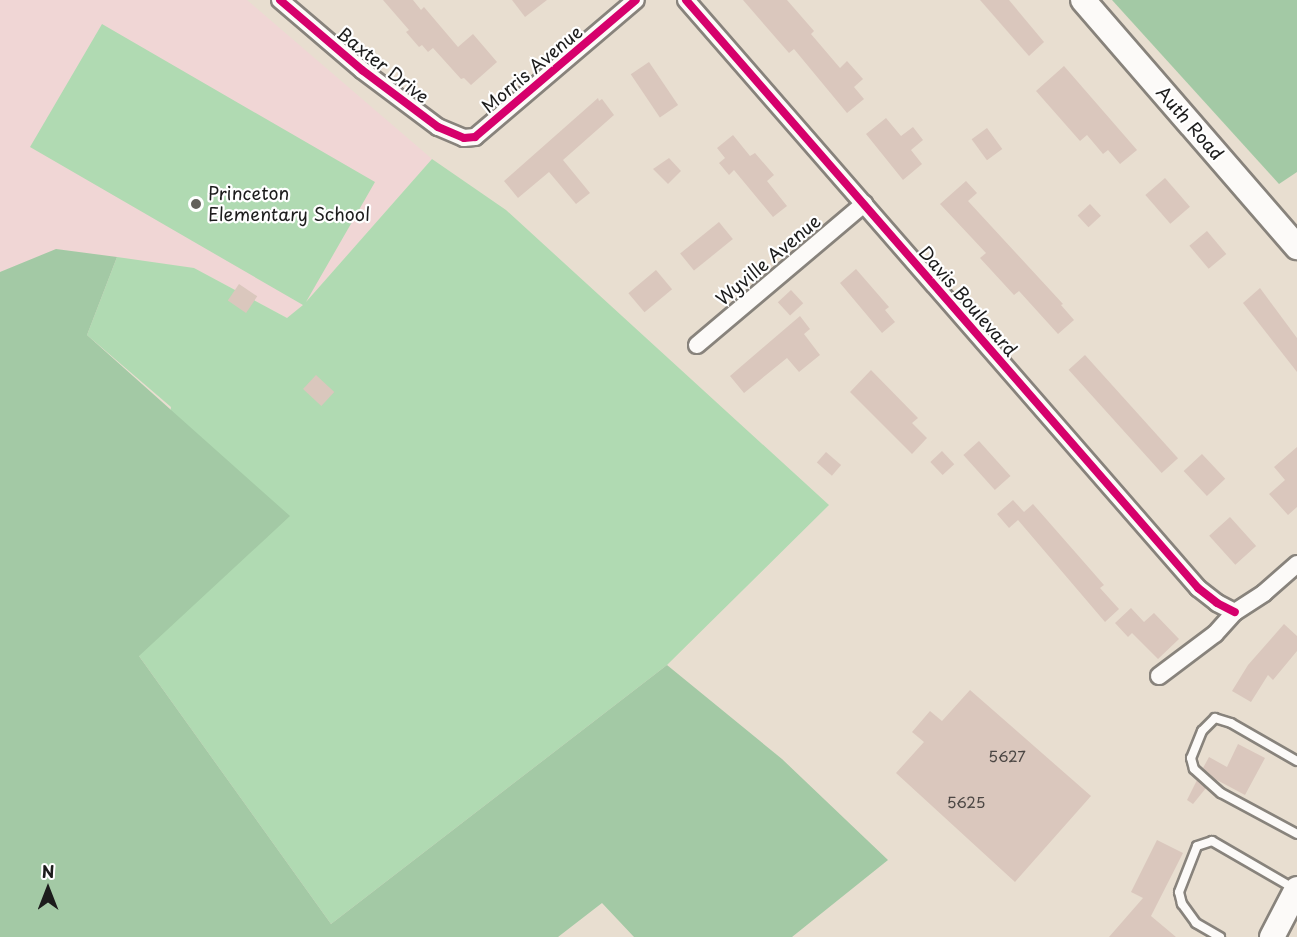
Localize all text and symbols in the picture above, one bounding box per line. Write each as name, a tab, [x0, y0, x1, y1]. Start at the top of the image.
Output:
street label: Morris Avenue	[478, 21, 586, 117]
street label: Baxter Drive	[332, 22, 434, 108]
street label: Auth Road	[1152, 81, 1228, 165]
place label: Princeton Elementary School	[208, 183, 370, 226]
marker: Princeton Elementary School	[189, 197, 203, 211]
street label: Wyville Avenue	[711, 210, 825, 310]
street label: Davis Boulevard	[914, 241, 1022, 361]
house number: 5627	[988, 747, 1026, 765]
house number: 5625	[947, 793, 985, 811]
north arrow	[18, 859, 78, 919]
text: N	[42, 859, 54, 883]

